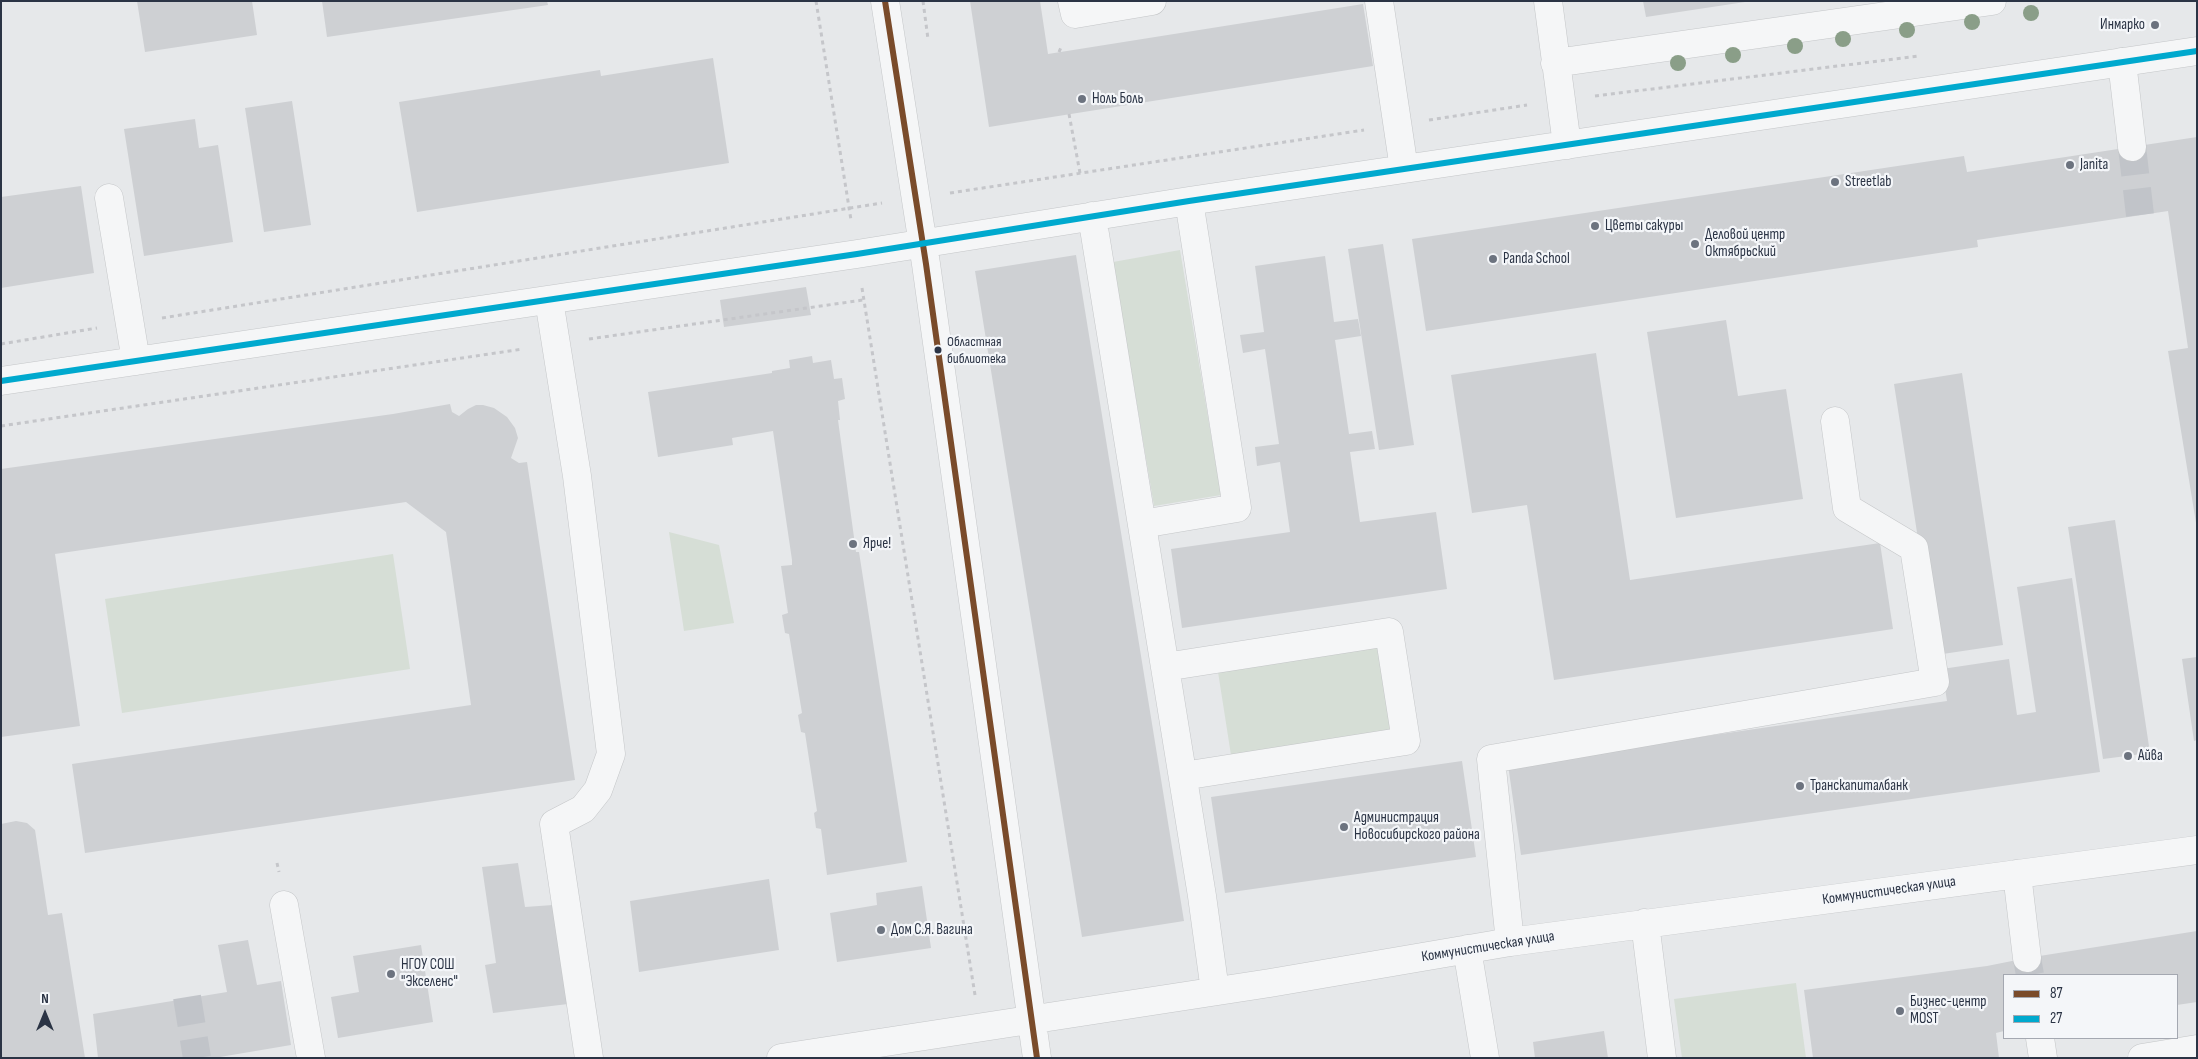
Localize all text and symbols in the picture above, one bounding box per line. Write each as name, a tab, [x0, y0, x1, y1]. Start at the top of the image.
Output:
place label: Инмарко	[2100, 16, 2145, 34]
marker: Инмарко	[2149, 19, 2161, 31]
place label: Ноль Боль	[1092, 90, 1143, 108]
marker: Ноль Боль	[1076, 93, 1088, 105]
place label: Janita	[2080, 156, 2108, 174]
marker: Janita	[2064, 159, 2076, 171]
place label: Streetlab	[1845, 173, 1891, 191]
marker: Streetlab	[1829, 176, 1841, 188]
place label: Цветы сакуры	[1605, 217, 1683, 235]
marker: Цветы сакуры	[1589, 220, 1601, 232]
place label: Деловой центр Октябрьский	[1705, 226, 1785, 261]
marker: Деловой центр Октябрьский	[1689, 238, 1701, 250]
place label: Panda School	[1503, 250, 1570, 268]
marker: Panda School	[1487, 253, 1499, 265]
place label: Областная библиотека	[947, 334, 1006, 367]
marker: Областная библиотека	[933, 345, 943, 355]
place label: Ярче!	[863, 535, 891, 553]
marker: Ярче!	[847, 538, 859, 550]
place label: Айва	[2138, 747, 2163, 765]
marker: Айва	[2122, 750, 2134, 762]
place label: Транскапиталбанк	[1810, 777, 1908, 795]
marker: Транскапиталбанк	[1794, 780, 1806, 792]
place label: Администрация Новосибирского района	[1354, 809, 1480, 844]
marker: Администрация Новосибирского района	[1338, 821, 1350, 833]
street label: Коммунистическая улица	[1821, 873, 1957, 909]
place label: Дом С.Я. Вагина	[891, 921, 973, 939]
marker: Дом С.Я. Вагина	[875, 924, 887, 936]
street label: Коммунистическая улица	[1420, 928, 1556, 966]
place label: НГОУ СОШ "Экселенс"	[401, 956, 458, 991]
marker: НГОУ СОШ "Экселенс"	[385, 968, 397, 980]
legend	[2003, 974, 2178, 1039]
text: 87	[2050, 984, 2063, 1003]
north arrow	[20, 989, 70, 1039]
text: N	[41, 990, 49, 1007]
place label: Бизнес-центр MOST	[1910, 993, 1987, 1028]
marker: Бизнес-центр MOST	[1894, 1005, 1906, 1017]
text: 27	[2050, 1009, 2062, 1028]

